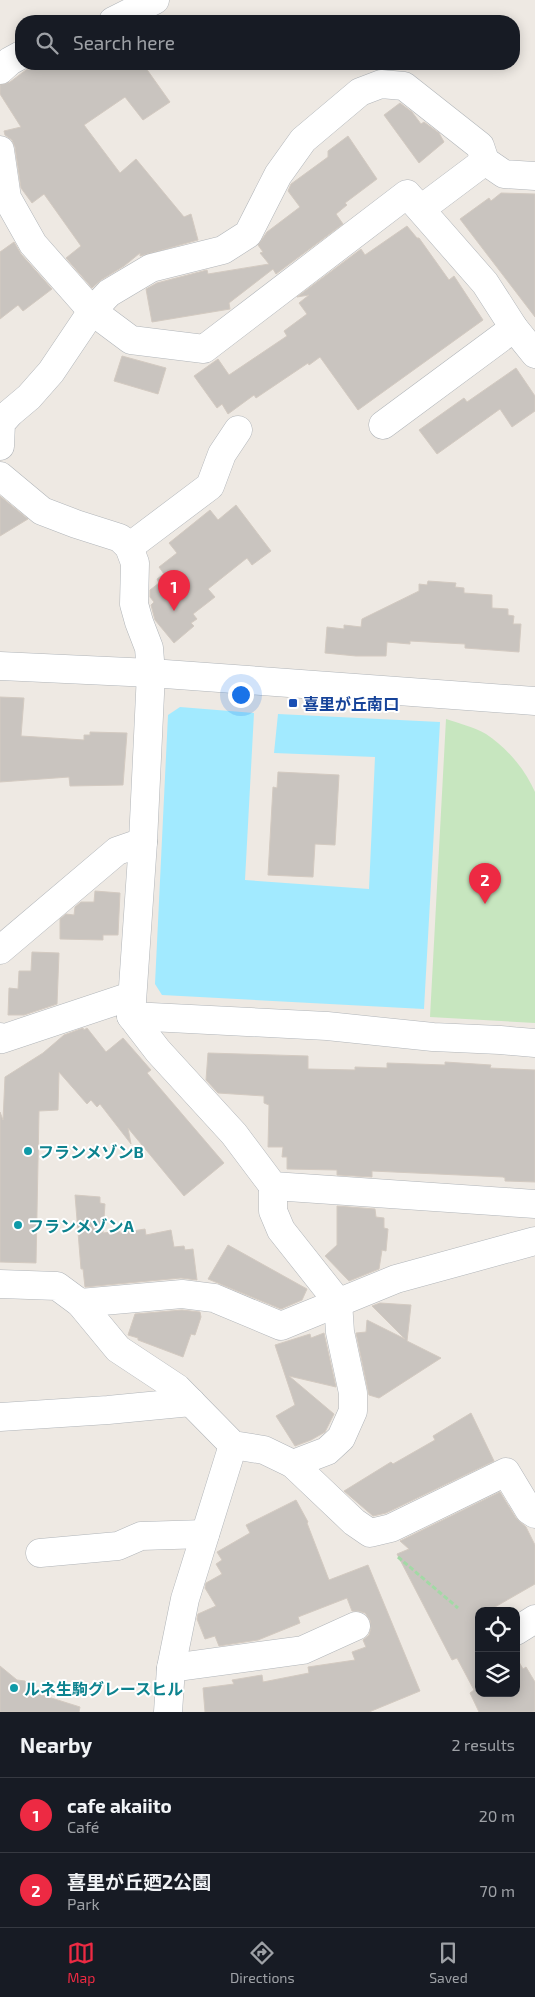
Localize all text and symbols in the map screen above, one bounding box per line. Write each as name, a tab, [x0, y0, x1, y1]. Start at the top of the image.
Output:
search box	[15, 15, 520, 70]
icon: search	[33, 29, 61, 57]
text: Search here	[73, 31, 175, 54]
pin: 1	[158, 570, 190, 611]
your location	[228, 682, 254, 708]
place label: 喜里が丘南口	[303, 694, 399, 713]
marker: 喜里が丘南口	[287, 697, 299, 709]
pin: 2	[469, 863, 501, 904]
place label: フランメゾンB	[38, 1142, 144, 1161]
marker: フランメゾンB	[22, 1145, 34, 1157]
place label: フランメゾンA	[28, 1216, 135, 1235]
marker: フランメゾンA	[12, 1219, 24, 1231]
map controls	[475, 1607, 520, 1697]
button: locate	[475, 1607, 520, 1652]
button: layers	[475, 1652, 520, 1697]
place label: ルネ生駒グレースヒル	[24, 1679, 183, 1698]
marker: ルネ生駒グレースヒル	[8, 1682, 20, 1694]
text: Nearby	[20, 1732, 92, 1757]
text: 2 results	[452, 1735, 515, 1754]
text: cafe akaiito	[67, 1794, 172, 1817]
text: 1	[33, 1806, 39, 1825]
text: 20 m	[479, 1806, 515, 1825]
text: Café	[67, 1817, 99, 1836]
text: 喜里が丘廼2公園	[67, 1870, 211, 1893]
text: 2	[31, 1881, 41, 1900]
text: 70 m	[480, 1881, 515, 1900]
text: Park	[67, 1894, 100, 1913]
tab: Map	[67, 1939, 95, 1986]
tab: Directions	[230, 1939, 295, 1986]
tab: Saved	[429, 1939, 468, 1986]

